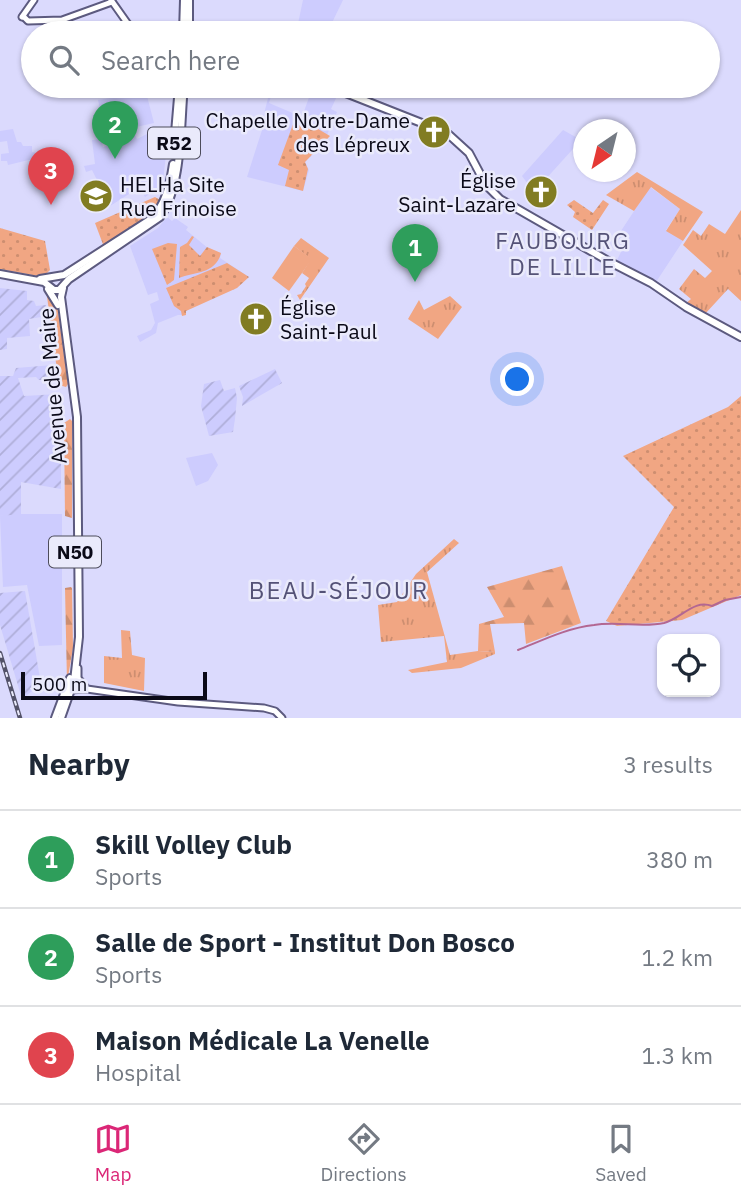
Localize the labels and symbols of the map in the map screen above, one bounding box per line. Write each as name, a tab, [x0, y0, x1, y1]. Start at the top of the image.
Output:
pin: 2	[92, 101, 138, 159]
place label: Chapelle Notre-Dame des Lépreux	[205, 106, 410, 158]
church icon: Chapelle Notre-Dame des Lépreux	[415, 113, 453, 151]
north arrow	[573, 119, 636, 182]
road number: R52	[148, 127, 200, 158]
pin: 3	[28, 147, 74, 205]
place label: Église Saint-Lazare	[398, 166, 516, 218]
place label: HELHa Site Rue Frinoise	[120, 170, 237, 222]
church icon: Église Saint-Lazare	[522, 173, 560, 211]
school or university icon: HELHa Site Rue Frinoise	[77, 177, 115, 215]
pin: 1	[392, 224, 438, 282]
district label: FAUBOURG DE LILLE	[495, 225, 631, 281]
place label: Église Saint-Paul	[280, 293, 378, 345]
church icon: Église Saint-Paul	[237, 300, 275, 338]
street label: Avenue de Maire	[31, 307, 73, 465]
your location	[500, 362, 534, 396]
road number: N50	[49, 537, 101, 568]
district label: BEAU-SÉJOUR	[249, 574, 429, 606]
scale bar	[21, 669, 206, 701]

